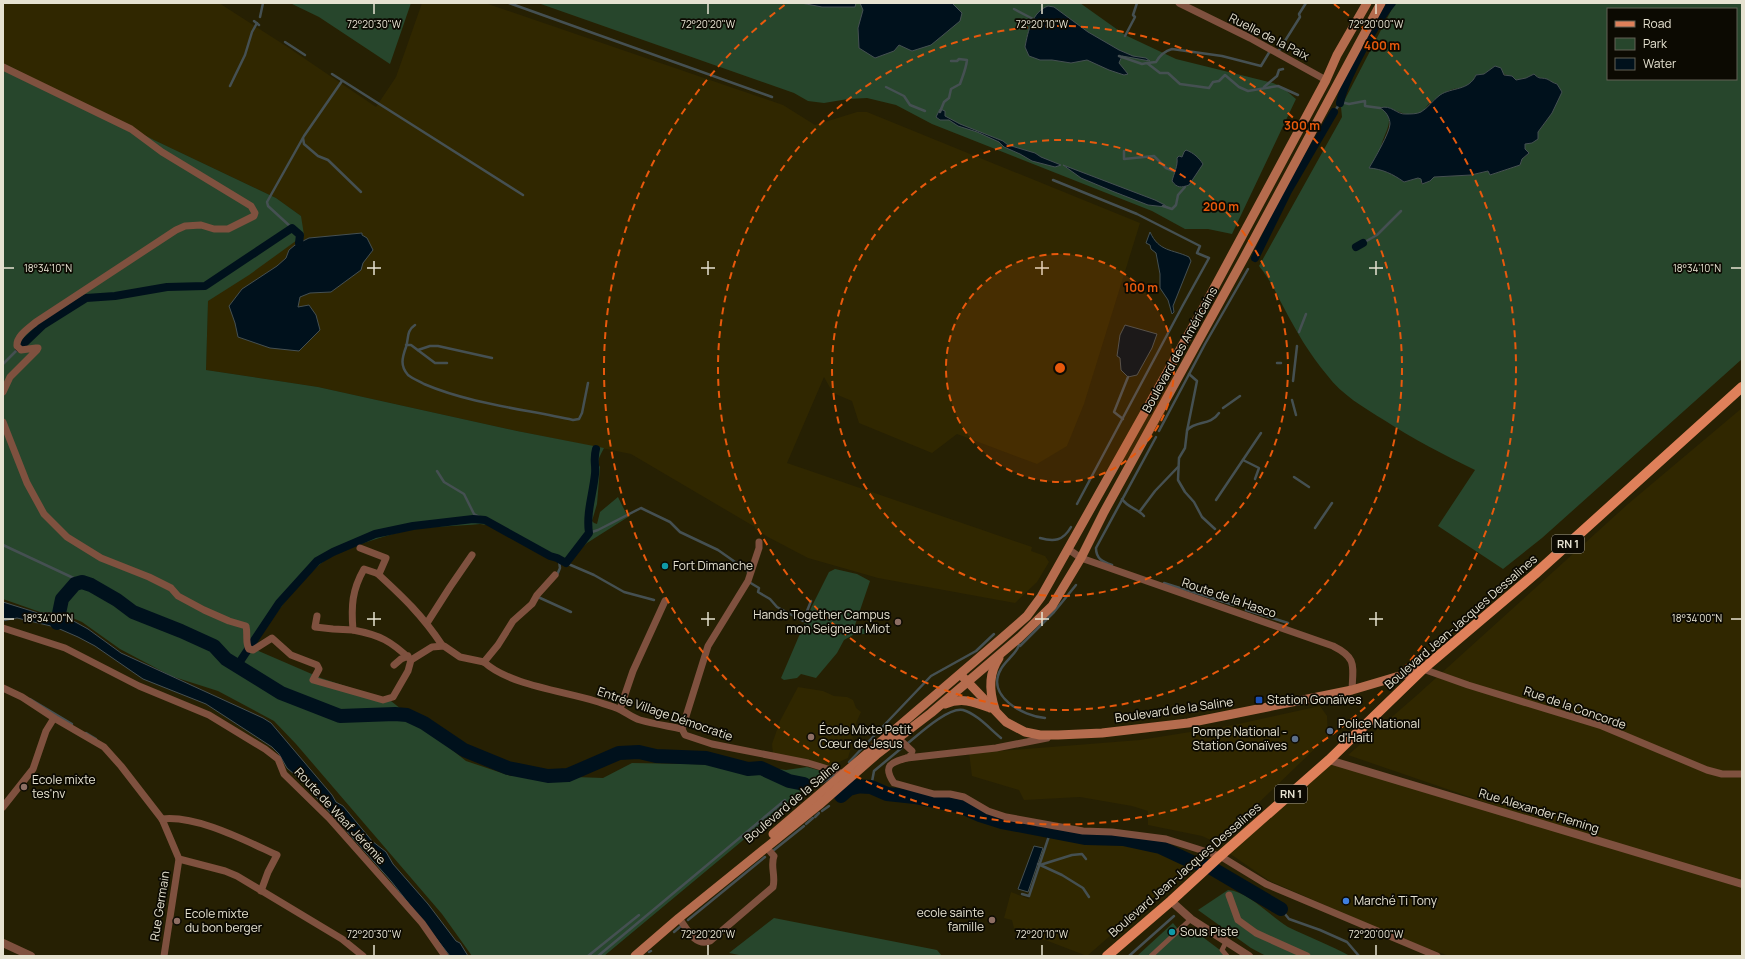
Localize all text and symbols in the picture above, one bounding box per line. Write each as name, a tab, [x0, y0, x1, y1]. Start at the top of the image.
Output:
legend	[1607, 8, 1737, 80]
street label: Ruelle de la Paix	[1226, 9, 1313, 64]
text: Road	[1643, 15, 1671, 32]
text: 72°20'30"W	[347, 17, 402, 31]
text: 72°20'20"W	[681, 17, 736, 31]
text: 72°20'10"W	[1016, 17, 1069, 31]
text: 72°20'00"W	[1349, 17, 1404, 31]
text: Park	[1643, 35, 1668, 52]
text: 400 m	[1364, 37, 1400, 54]
text: Water	[1643, 55, 1677, 72]
text: 300 m	[1284, 117, 1320, 134]
text: 200 m	[1203, 198, 1239, 215]
text: 18°34'10"N	[24, 261, 72, 275]
text: 18°34'10"N	[1673, 261, 1721, 275]
text: 100 m	[1124, 279, 1158, 296]
street label: Boulevard des Américains	[1138, 284, 1221, 416]
centre of rings	[1053, 361, 1067, 375]
road number: RN 1	[1552, 535, 1584, 553]
street label: Boulevard Jean-Jacques Dessalines	[1381, 550, 1541, 693]
place label: Fort Dimanche	[673, 557, 753, 574]
marker: Fort Dimanche	[660, 561, 670, 571]
street label: Route de la Hasco	[1180, 573, 1279, 622]
place label: Hands Together Campus mon Seigneur Miot	[753, 606, 890, 637]
text: 18°34'00"N	[23, 611, 73, 625]
text: 18°34'00"N	[1672, 611, 1722, 625]
marker: Hands Together Campus mon Seigneur Miot	[893, 617, 903, 627]
street label: Entrée Village Démocratie	[595, 682, 735, 745]
street label: Rue de la Concorde	[1522, 682, 1629, 733]
place label: Station Gonaïves	[1267, 691, 1361, 708]
street label: Boulevard de la Saline	[1114, 693, 1234, 726]
marker: Station Gonaïves	[1254, 695, 1264, 705]
place label: Police National d'Haiti	[1338, 715, 1420, 746]
place label: École Mixte Petit Cœur de Jesus	[819, 721, 912, 752]
place label: Pompe National - Station Gonaïves	[1192, 723, 1287, 754]
marker: Police National d'Haiti	[1325, 726, 1335, 736]
marker: École Mixte Petit Cœur de Jesus	[806, 732, 816, 742]
marker: Pompe National - Station Gonaïves	[1290, 734, 1300, 744]
street label: Boulevard de la Saline	[740, 757, 843, 847]
street label: Route de Waaf Jérémie	[291, 764, 390, 868]
place label: Ecole mixte tes'nv	[32, 771, 96, 802]
marker: Ecole mixte tes'nv	[19, 782, 29, 792]
street label: Rue Alexander Fleming	[1477, 784, 1601, 837]
road number: RN 1	[1275, 785, 1307, 803]
street label: Boulevard Jean-Jacques Dessalines	[1105, 798, 1265, 941]
street label: Rue Germain	[146, 870, 173, 942]
place label: Marché Ti Tony	[1354, 892, 1438, 909]
marker: Marché Ti Tony	[1341, 896, 1351, 906]
place label: ecole sainte famille	[917, 904, 984, 935]
place label: Ecole mixte du bon berger	[185, 905, 263, 936]
marker: ecole sainte famille	[987, 915, 997, 925]
marker: Ecole mixte du bon berger	[172, 916, 182, 926]
place label: Sous Piste	[1180, 923, 1238, 940]
text: 72°20'30"W	[347, 927, 402, 941]
text: 72°20'20"W	[681, 927, 736, 941]
text: 72°20'10"W	[1016, 927, 1069, 941]
marker: Sous Piste	[1167, 927, 1177, 937]
text: 72°20'00"W	[1349, 927, 1404, 941]

